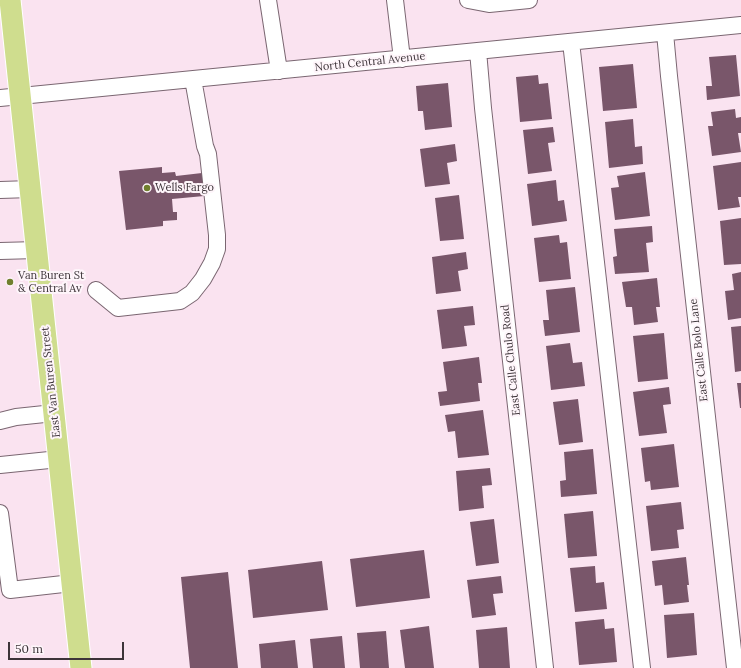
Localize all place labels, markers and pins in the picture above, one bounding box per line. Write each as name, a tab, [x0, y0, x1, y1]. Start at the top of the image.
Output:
place label: Wells Fargo	[155, 181, 214, 195]
marker: Wells Fargo	[142, 183, 152, 193]
place label: Van Buren St & Central Av	[18, 269, 84, 295]
marker: Van Buren St & Central Av	[5, 277, 15, 287]

